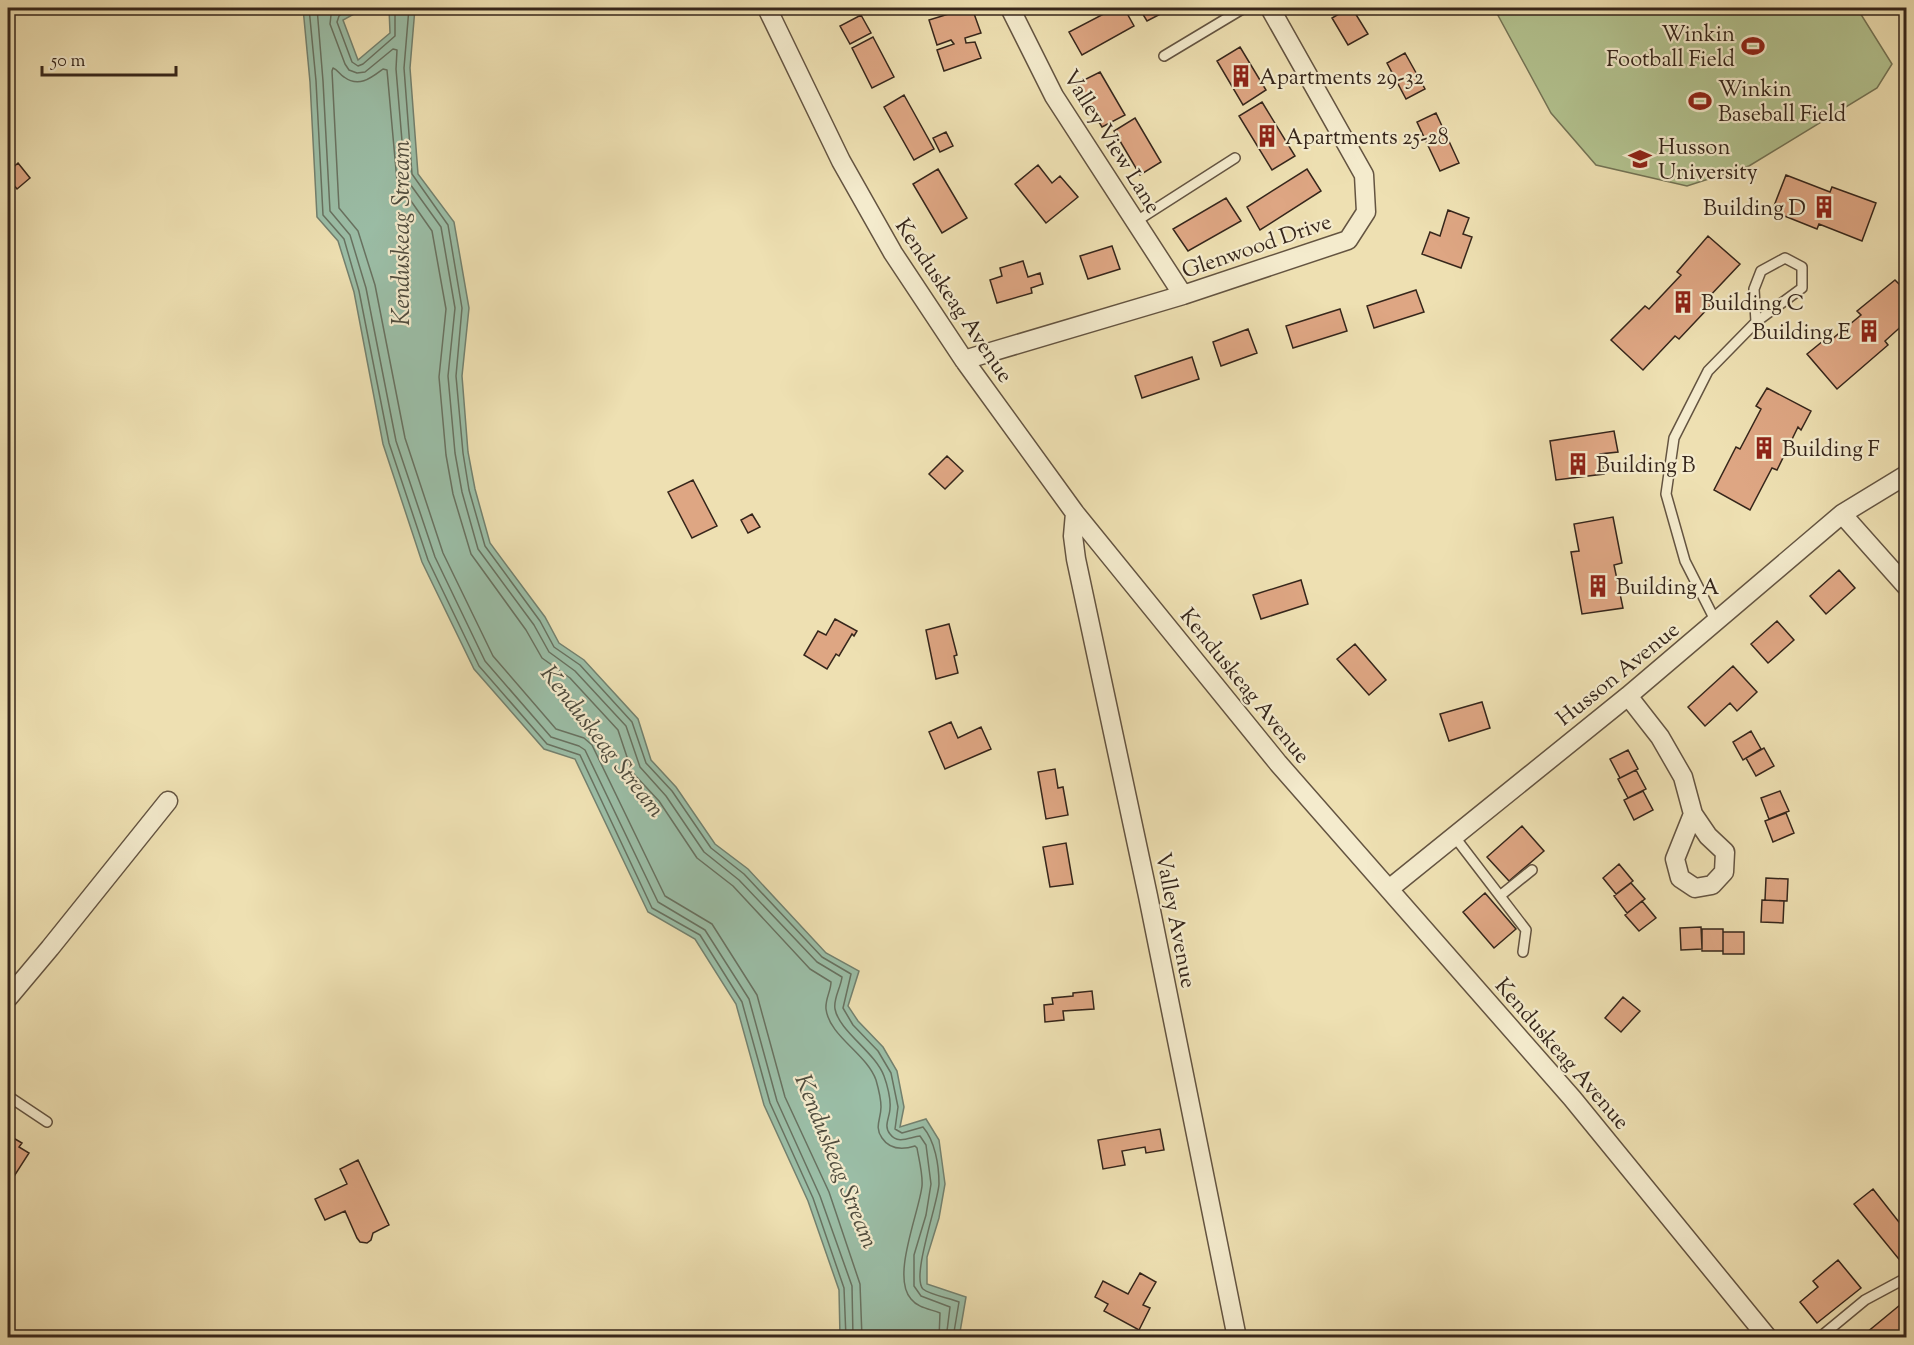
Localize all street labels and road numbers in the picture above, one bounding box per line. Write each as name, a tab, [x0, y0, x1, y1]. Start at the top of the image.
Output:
street label: Valley View Lane	[1053, 64, 1168, 221]
street label: Glenwood Drive	[1178, 207, 1336, 288]
street label: Kenduskeag Avenue	[886, 213, 1019, 390]
street label: Kenduskeag Avenue	[1171, 602, 1317, 772]
street label: Husson Avenue	[1550, 616, 1687, 735]
street label: Valley Avenue	[1145, 850, 1203, 991]
street label: Kenduskeag Avenue	[1486, 972, 1636, 1138]

